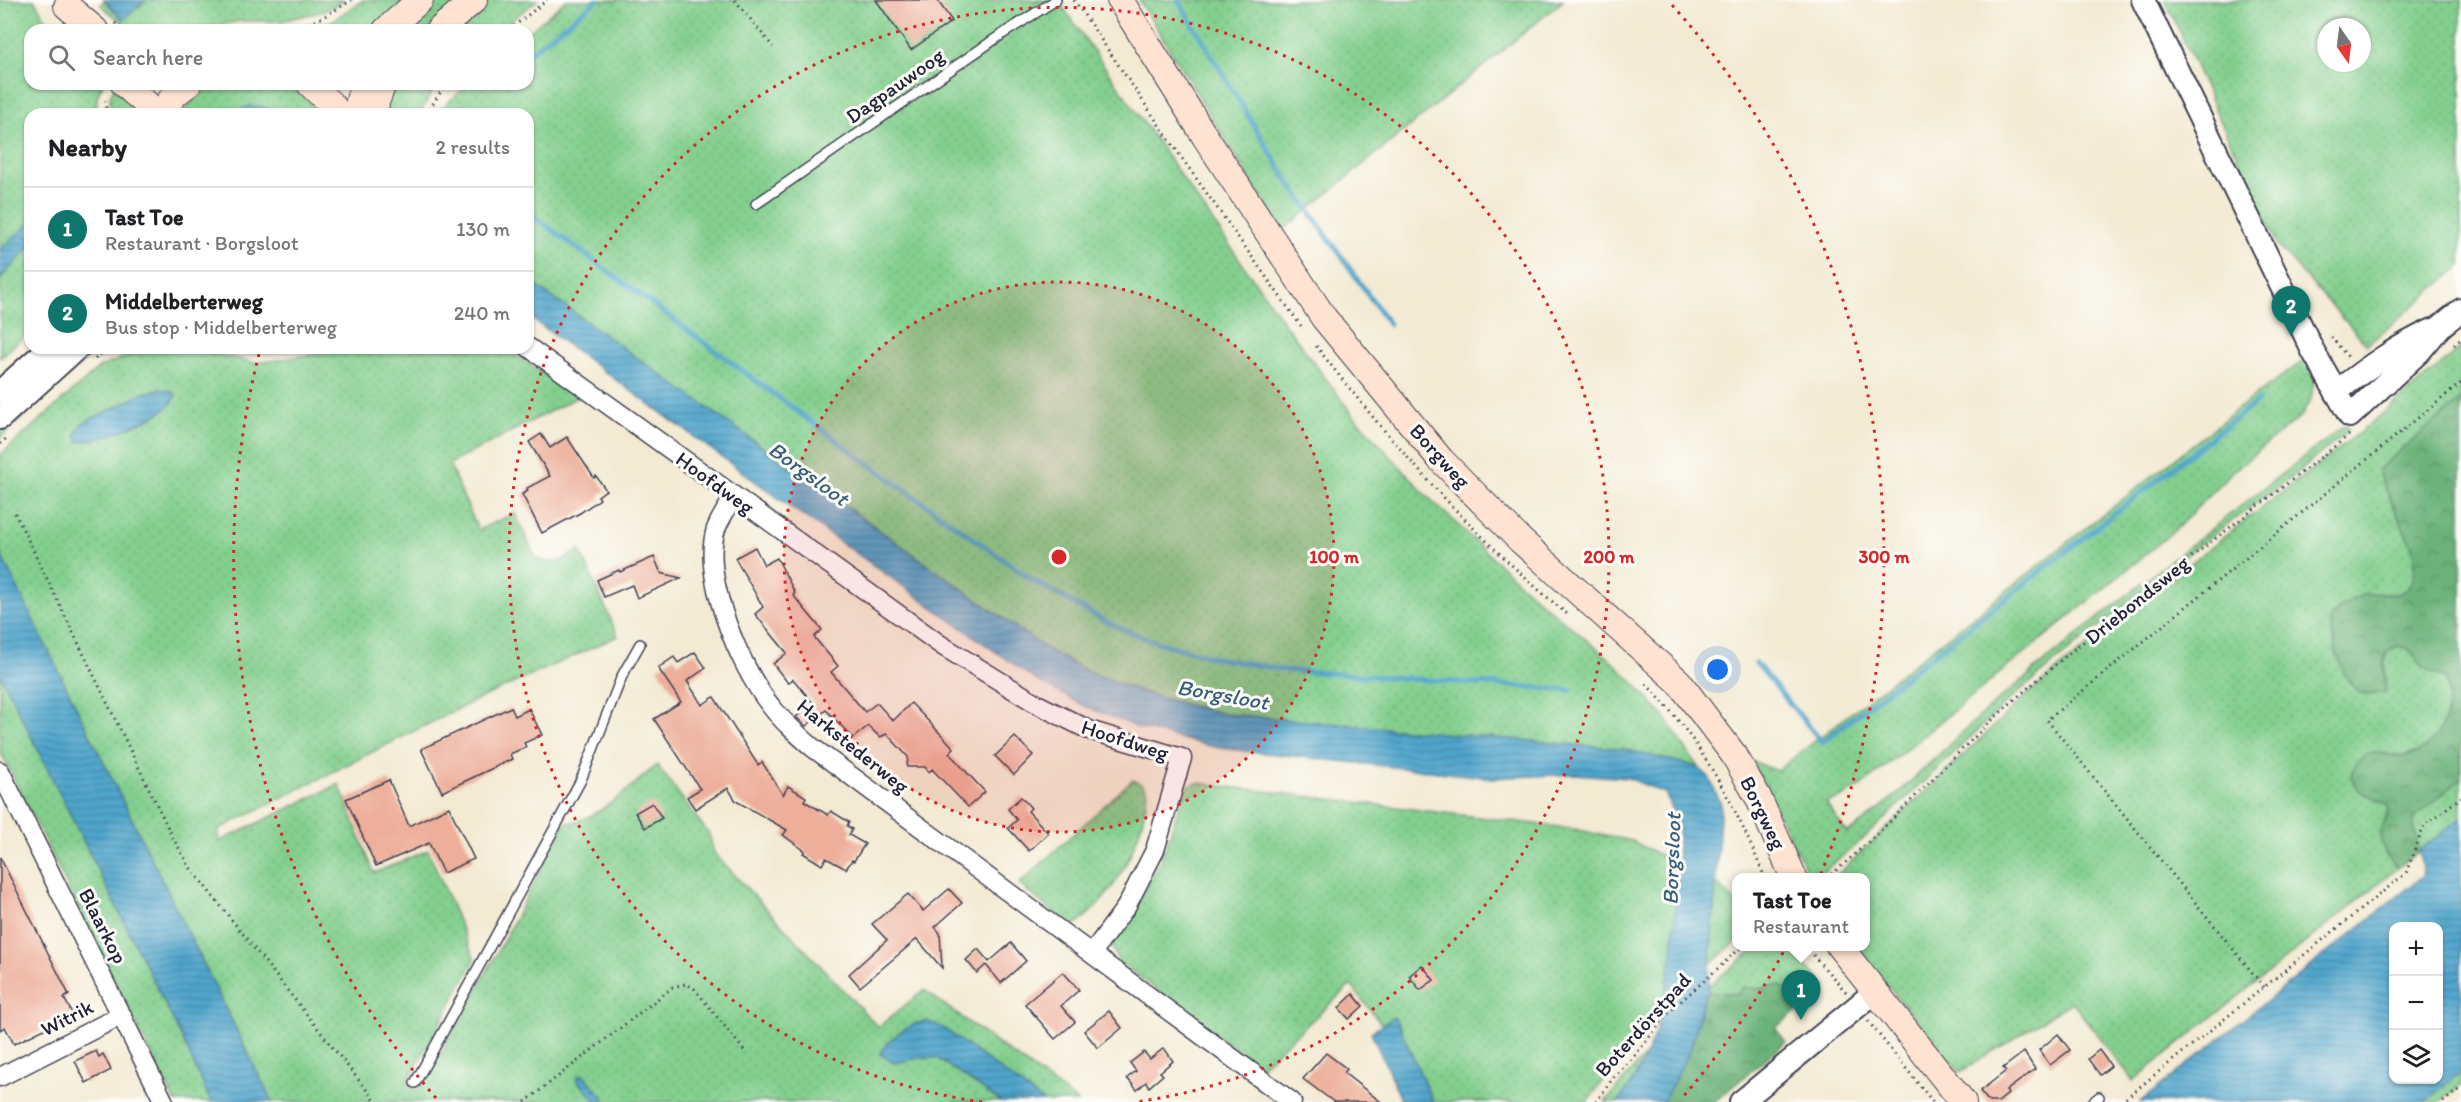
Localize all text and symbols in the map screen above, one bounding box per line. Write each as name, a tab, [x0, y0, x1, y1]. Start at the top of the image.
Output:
north arrow	[2317, 18, 2371, 72]
search box	[24, 24, 534, 90]
icon: search	[45, 41, 78, 74]
street label: Dagpauwoog	[841, 42, 949, 129]
text: Search here	[93, 44, 203, 71]
text: Nearby	[48, 131, 127, 163]
text: 2 results	[436, 135, 510, 159]
text: Tast Toe	[105, 204, 184, 231]
text: 1	[63, 217, 72, 241]
text: 130 m	[456, 217, 510, 241]
text: Restaurant · Borgsloot	[105, 231, 299, 255]
pin: 2	[2272, 286, 2310, 336]
text: Middelberterweg	[105, 288, 263, 315]
text: 2	[62, 301, 73, 325]
text: 240 m	[454, 301, 510, 325]
text: Bus stop · Middelberterweg	[105, 315, 337, 339]
street label: Borgweg	[1405, 418, 1476, 493]
water label: Borgsloot	[764, 435, 855, 512]
street label: Hoofdweg	[671, 446, 759, 519]
text: 100 m	[1309, 546, 1360, 568]
text: 200 m	[1584, 546, 1635, 568]
text: 300 m	[1858, 546, 1910, 568]
centre of rings	[1049, 547, 1069, 567]
street label: Driebondsweg	[2079, 550, 2194, 649]
your location	[1703, 655, 1732, 684]
water label: Borgsloot	[1175, 673, 1272, 716]
street label: Harkstederweg	[792, 693, 914, 798]
street label: Hoofdweg	[1078, 714, 1172, 765]
street label: Borgweg	[1735, 772, 1792, 854]
water label: Borgsloot	[1656, 811, 1687, 906]
popup	[1732, 873, 1870, 951]
street label: Blaarkop	[74, 884, 133, 968]
text: Tast Toe	[1753, 887, 1832, 914]
text: Restaurant	[1753, 914, 1849, 938]
map controls	[2389, 922, 2443, 1084]
button: +	[2389, 922, 2443, 976]
street label: Boterdörstpad	[1589, 968, 1696, 1082]
pin: 1	[1782, 970, 1820, 1020]
button: −	[2389, 976, 2443, 1030]
street label: Witrik	[36, 994, 97, 1041]
button: layers	[2389, 1030, 2443, 1084]

